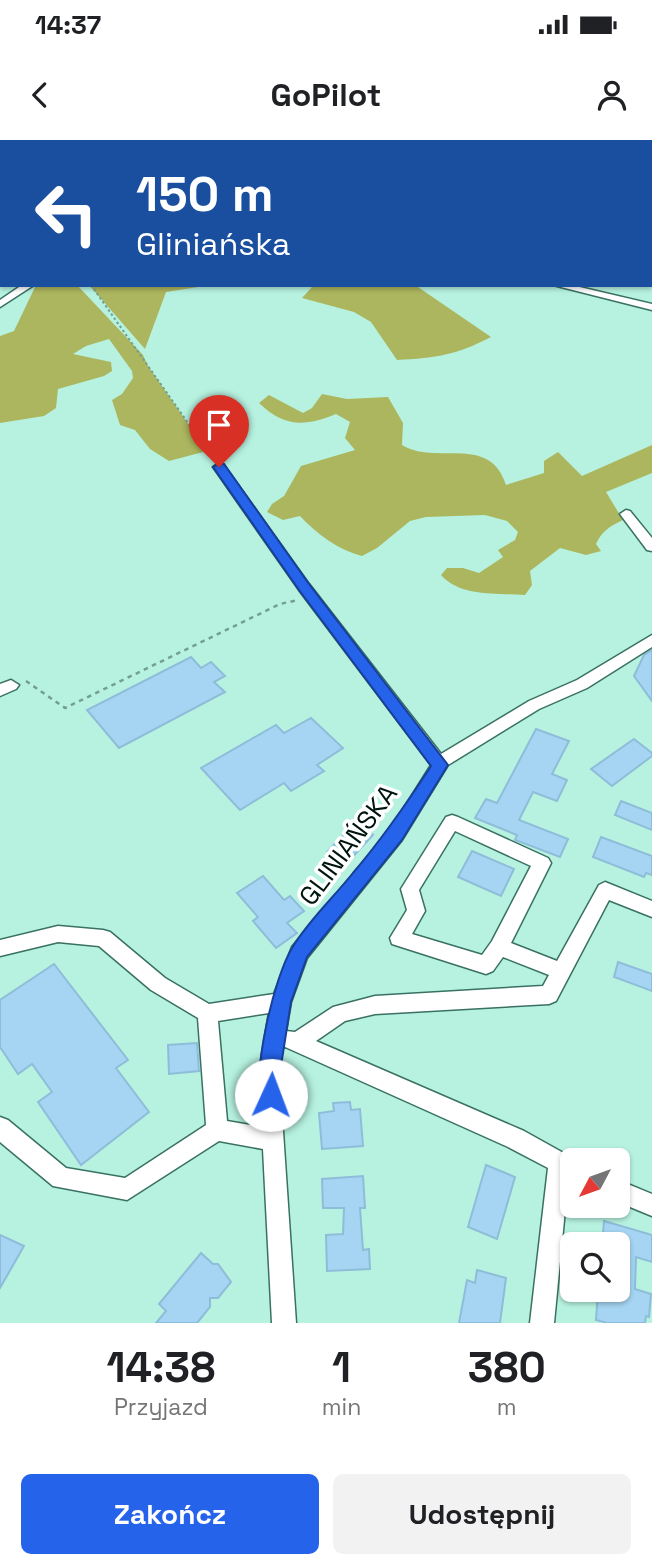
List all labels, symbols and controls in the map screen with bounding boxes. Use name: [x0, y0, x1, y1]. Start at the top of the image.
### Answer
text: 14:37: [35, 8, 101, 42]
text: GoPilot: [271, 75, 381, 115]
icon: back: [21, 76, 59, 114]
icon: person: [593, 76, 631, 114]
text: 150 m: [136, 163, 274, 225]
icon: left: [21, 168, 112, 259]
text: Gliniańska: [136, 224, 290, 264]
pin: [189, 395, 249, 467]
icon: arrive: [200, 406, 238, 444]
street label: GLINIAŃSKA: [291, 778, 405, 912]
position arrow: [234, 1058, 308, 1132]
north arrow: [560, 1148, 630, 1218]
map controls: [560, 1148, 630, 1302]
button: search: [560, 1232, 630, 1302]
text: 14:38: [106, 1341, 215, 1394]
text: 1: [332, 1341, 351, 1394]
text: 380: [468, 1341, 546, 1394]
text: Przyjazd: [114, 1392, 208, 1422]
text: min: [322, 1392, 361, 1422]
text: m: [497, 1392, 517, 1422]
button: Zakończ: [21, 1474, 319, 1554]
button: Udostępnij: [333, 1474, 631, 1554]

